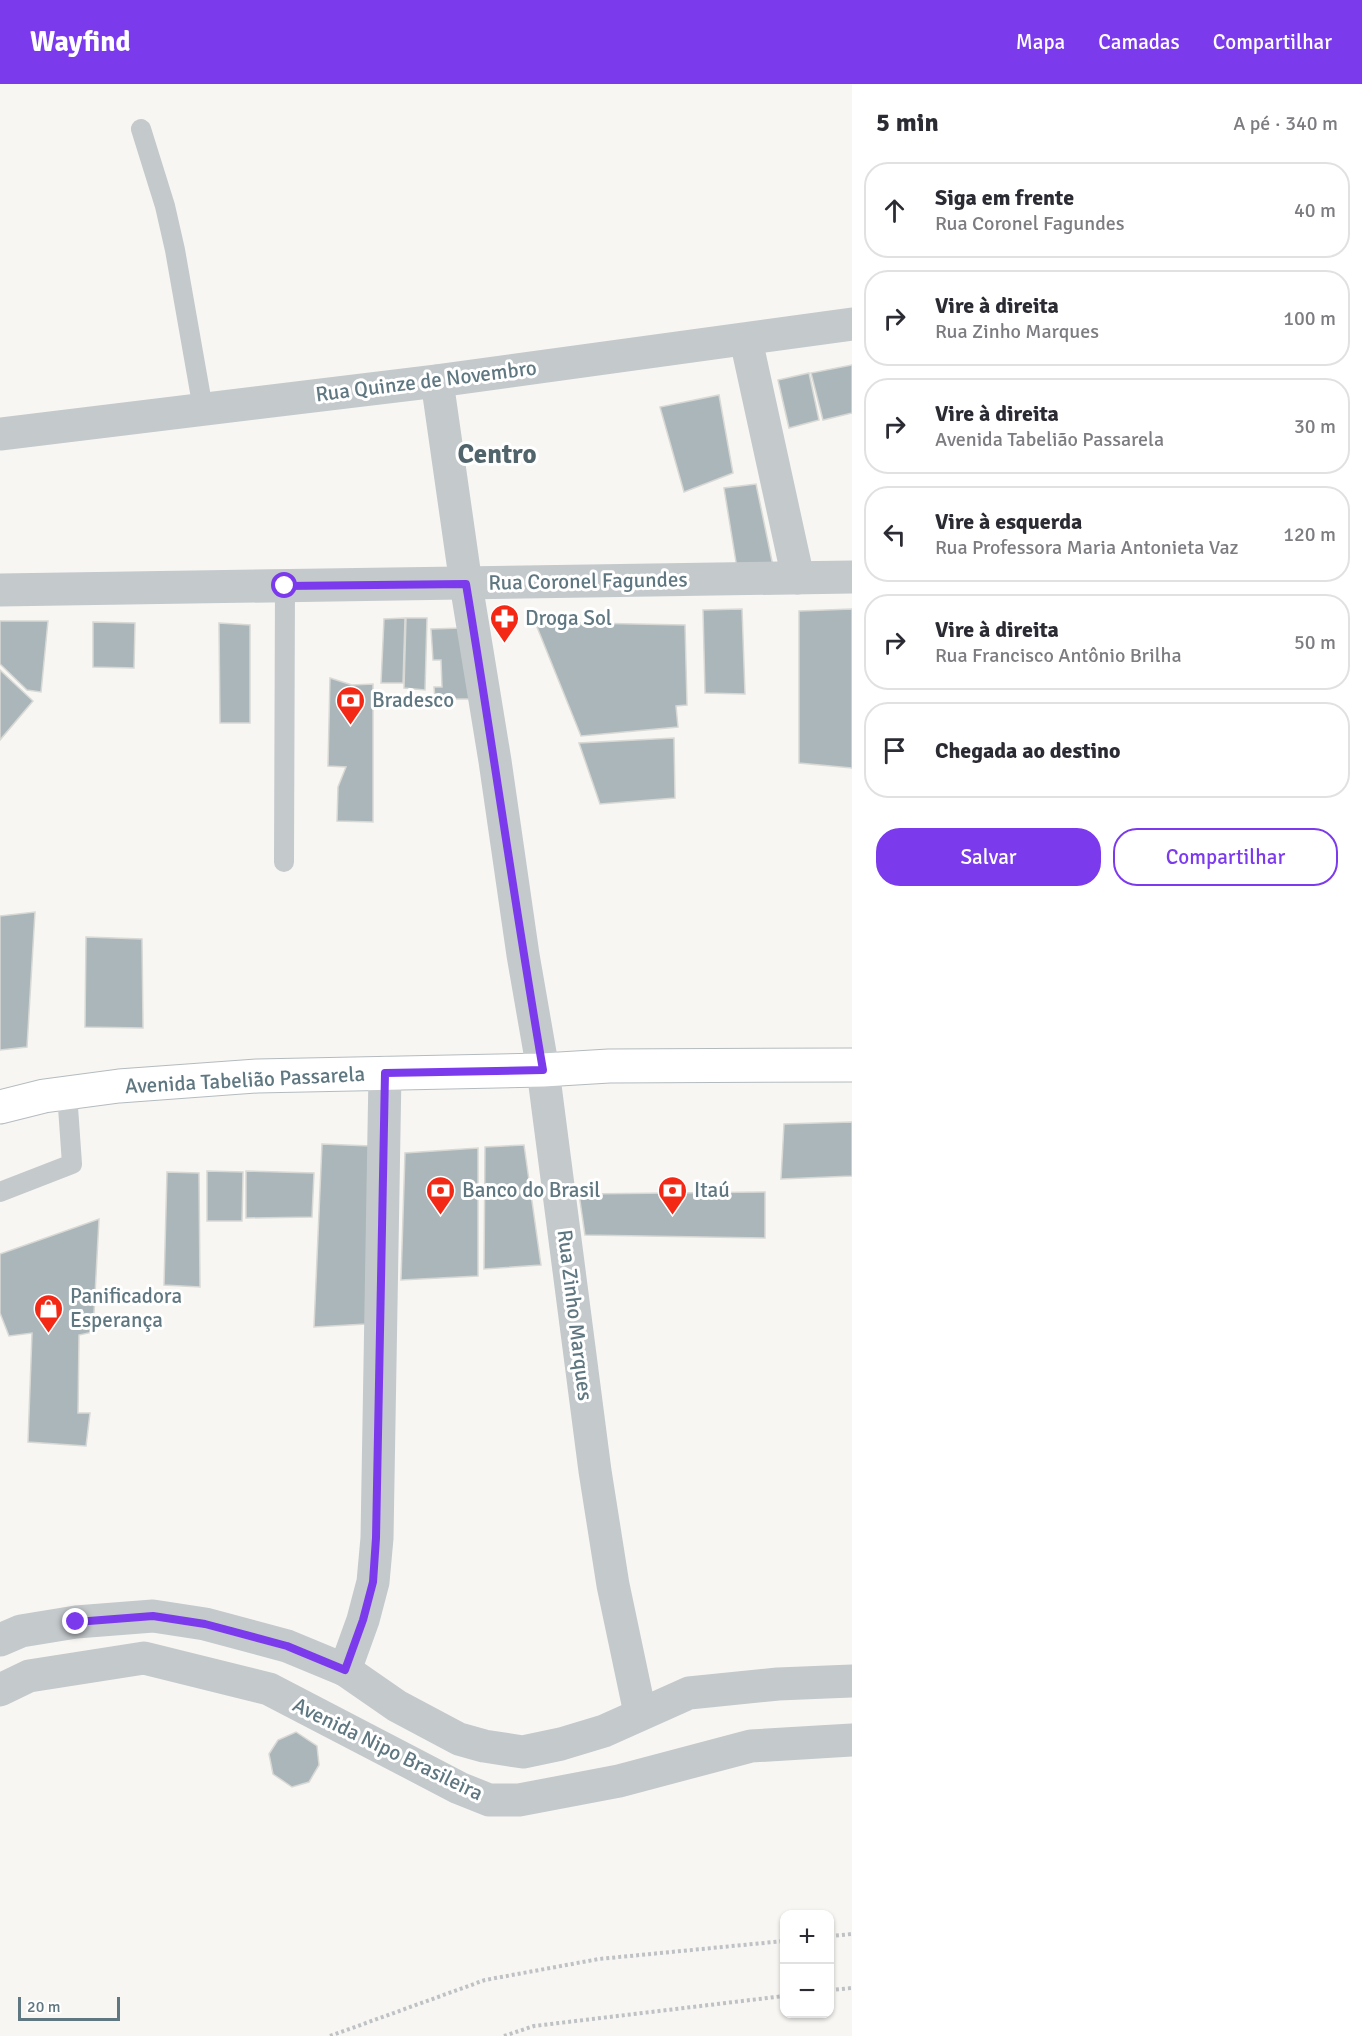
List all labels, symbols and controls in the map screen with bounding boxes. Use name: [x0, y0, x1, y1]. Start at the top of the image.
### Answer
text: Wayfind: [30, 25, 131, 59]
text: Mapa: [1016, 29, 1065, 55]
text: Camadas: [1098, 29, 1180, 55]
text: Compartilhar: [1213, 29, 1332, 55]
text: 5 min: [876, 107, 939, 139]
text: A pé · 340 m: [1233, 111, 1338, 136]
text: Siga em frente: [935, 184, 1074, 211]
icon: ahead: [878, 194, 911, 227]
text: 40 m: [1294, 198, 1336, 223]
text: Rua Coronel Fagundes: [935, 211, 1125, 236]
text: Vire à direita: [935, 292, 1059, 319]
icon: right: [878, 302, 911, 335]
text: 100 m: [1283, 306, 1336, 331]
text: Rua Zinho Marques: [935, 319, 1099, 344]
street label: Rua Quinze de Novembro: [314, 355, 538, 407]
text: Vire à direita: [935, 400, 1059, 427]
icon: right: [878, 410, 911, 443]
text: 30 m: [1294, 414, 1336, 439]
text: Avenida Tabelião Passarela: [935, 427, 1164, 452]
district label: Centro: [457, 438, 537, 471]
text: Vire à esquerda: [935, 508, 1082, 535]
icon: left: [878, 518, 911, 551]
text: 120 m: [1283, 522, 1336, 547]
text: Rua Professora Maria Antonieta Vaz: [935, 535, 1238, 560]
street label: Rua Coronel Fagundes: [488, 566, 688, 596]
route start: [271, 572, 297, 598]
pharmacy icon: Droga Sol: [488, 602, 520, 644]
place label: Droga Sol: [525, 605, 612, 631]
text: Vire à direita: [935, 616, 1059, 643]
icon: right: [878, 626, 911, 659]
text: 50 m: [1294, 630, 1336, 655]
text: Rua Francisco Antônio Brilha: [935, 643, 1182, 668]
bank icon: Bradesco: [335, 684, 367, 726]
place label: Bradesco: [372, 687, 454, 713]
icon: arrive: [878, 734, 911, 767]
text: Chegada ao destino: [935, 737, 1121, 764]
button: Salvar: [876, 828, 1101, 886]
button: Compartilhar: [1113, 828, 1338, 886]
street label: Avenida Tabelião Passarela: [124, 1061, 366, 1099]
bank icon: Banco do Brasil: [425, 1174, 457, 1216]
bank icon: Itaú: [657, 1174, 689, 1216]
place label: Banco do Brasil: [462, 1177, 601, 1203]
place label: Itaú: [694, 1177, 730, 1203]
street label: Rua Zinho Marques: [552, 1228, 598, 1402]
place label: Panificadora Esperança: [70, 1283, 182, 1333]
shop icon: Panificadora Esperança: [33, 1292, 65, 1334]
route end: [62, 1608, 88, 1634]
street label: Avenida Nipo Brasileira: [289, 1692, 487, 1806]
map controls: [780, 1910, 834, 2018]
button: +: [780, 1910, 834, 1964]
button: −: [780, 1964, 834, 2018]
scale bar: [18, 1994, 120, 2022]
text: 20 m: [27, 1997, 61, 2017]

